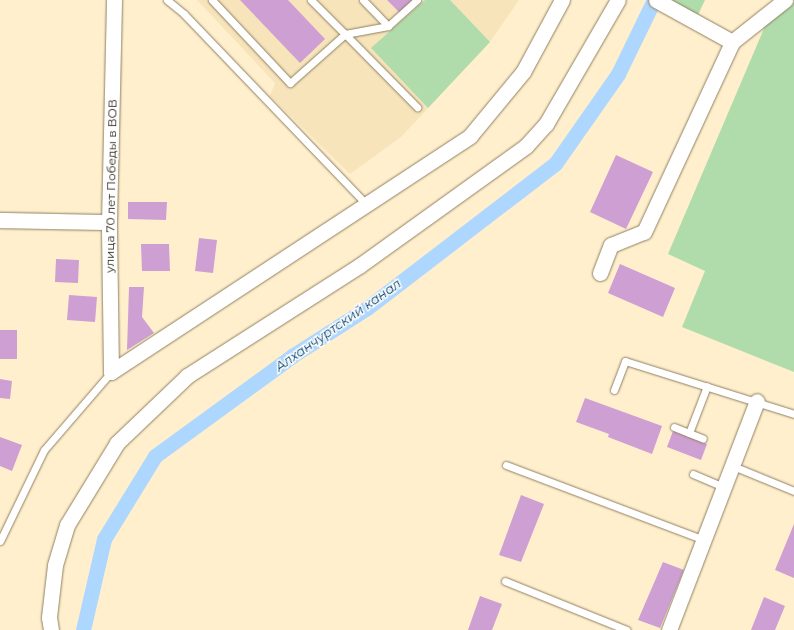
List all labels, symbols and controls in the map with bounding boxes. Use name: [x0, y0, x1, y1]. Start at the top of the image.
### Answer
street label: улица 70 лет Победы в ВОВ: [102, 99, 120, 273]
water label: Алханчуртский канал: [272, 276, 404, 374]

